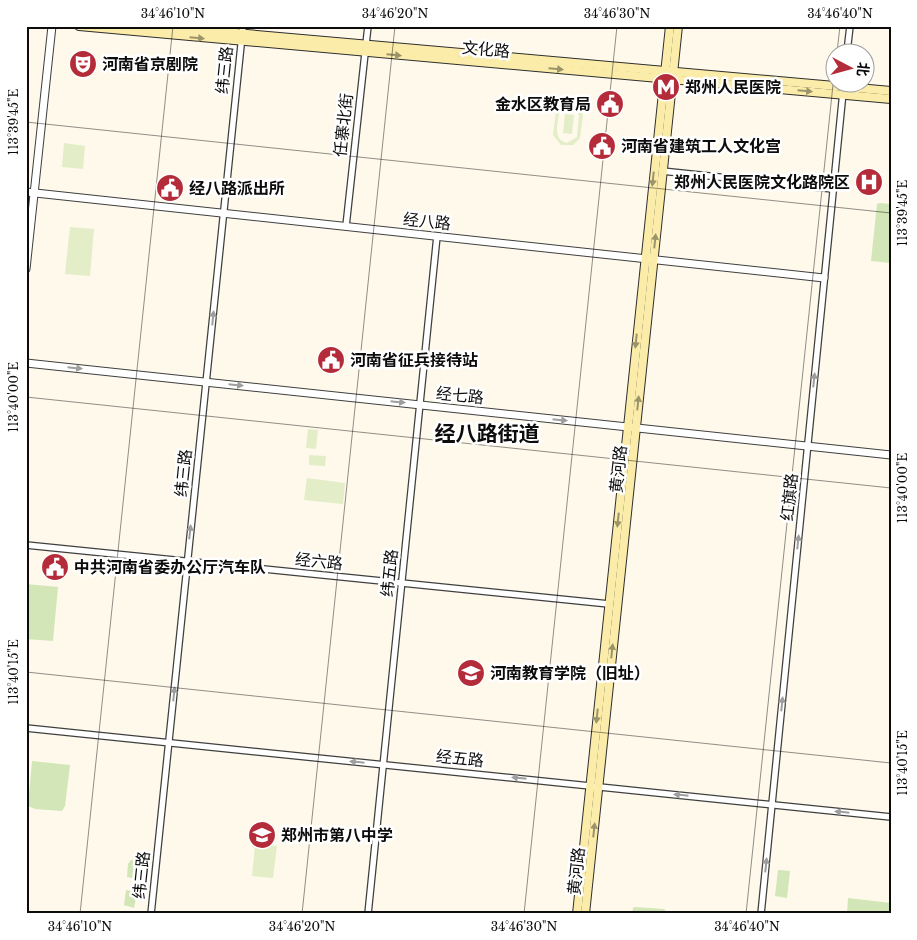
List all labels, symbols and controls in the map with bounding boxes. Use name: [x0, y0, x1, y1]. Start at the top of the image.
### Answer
text: 34°46'10"N: [141, 6, 205, 21]
text: 34°46'20"N: [362, 6, 428, 21]
text: 34°46'30"N: [584, 6, 650, 21]
text: 34°46'40"N: [807, 6, 873, 21]
one-way arrow: [189, 34, 205, 42]
street label: 文化路: [461, 37, 511, 61]
north arrow: [824, 42, 874, 92]
street label: 纬三路: [212, 45, 236, 95]
theatre icon: 河南省京剧院: [68, 49, 98, 79]
one-way arrow: [386, 52, 402, 60]
place label: 河南省京剧院: [102, 54, 198, 74]
text: 北: [853, 61, 873, 77]
one-way arrow: [548, 65, 564, 73]
metro station icon: 郑州人民医院: [651, 72, 681, 102]
place label: 郑州人民医院: [685, 77, 781, 97]
one-way arrow: [797, 87, 813, 95]
text: 113°39'45"E: [6, 88, 21, 155]
public building icon: 金水区教育局: [595, 89, 625, 119]
street label: 任寨北街: [330, 92, 356, 158]
place label: 金水区教育局: [495, 94, 591, 114]
public building icon: 河南省建筑工人文化宫: [587, 131, 617, 161]
place label: 河南省建筑工人文化宫: [621, 136, 781, 156]
hospital icon: 郑州人民医院文化路院区: [854, 167, 884, 197]
one-way arrow: [649, 171, 657, 187]
place label: 郑州人民医院文化路院区: [674, 172, 850, 192]
public building icon: 经八路派出所: [155, 173, 185, 203]
place label: 经八路派出所: [189, 178, 285, 198]
text: 113°39'45"E: [895, 179, 910, 246]
street label: 经八路: [402, 209, 452, 233]
one-way arrow: [651, 233, 659, 249]
one-way arrow: [209, 310, 217, 326]
one-way arrow: [632, 333, 640, 349]
public building icon: 河南省征兵接待站: [316, 345, 346, 375]
place label: 河南省征兵接待站: [350, 350, 478, 370]
text: 113°40'00"E: [6, 362, 21, 432]
one-way arrow: [67, 364, 83, 372]
one-way arrow: [810, 372, 818, 388]
one-way arrow: [229, 381, 245, 389]
street label: 经七路: [435, 383, 485, 407]
one-way arrow: [634, 394, 642, 410]
one-way arrow: [390, 398, 406, 406]
one-way arrow: [552, 416, 568, 424]
district label: 经八路街道: [435, 421, 540, 447]
street label: 黄河路: [606, 444, 630, 494]
street label: 纬三路: [171, 448, 195, 498]
text: 113°40'00"E: [895, 453, 910, 523]
street label: 红旗路: [777, 472, 801, 522]
one-way arrow: [614, 512, 622, 528]
one-way arrow: [187, 524, 195, 540]
one-way arrow: [794, 534, 802, 550]
street label: 纬五路: [377, 548, 401, 598]
street label: 经六路: [294, 549, 344, 573]
public building icon: 中共河南省委办公厅汽车队: [40, 552, 70, 582]
place label: 中共河南省委办公厅汽车队: [74, 557, 266, 577]
text: 113°40'15"E: [6, 639, 21, 705]
one-way arrow: [608, 643, 616, 659]
school or university icon: 河南教育学院（旧址）: [456, 658, 486, 688]
place label: 河南教育学院（旧址）: [490, 663, 650, 683]
one-way arrow: [170, 686, 178, 702]
one-way arrow: [778, 695, 786, 711]
one-way arrow: [593, 708, 601, 724]
text: 113°40'15"E: [895, 730, 910, 796]
street label: 经五路: [435, 746, 485, 770]
one-way arrow: [349, 757, 365, 765]
one-way arrow: [511, 774, 527, 782]
one-way arrow: [672, 791, 688, 799]
one-way arrow: [834, 808, 850, 816]
school or university icon: 郑州市第八中学: [247, 820, 277, 850]
one-way arrow: [590, 822, 598, 838]
place label: 郑州市第八中学: [281, 825, 393, 845]
street label: 黄河路: [564, 846, 588, 896]
street label: 纬三路: [129, 850, 153, 900]
one-way arrow: [762, 857, 770, 873]
text: 34°46'10"N: [48, 919, 112, 934]
text: 34°46'20"N: [269, 919, 335, 934]
text: 34°46'30"N: [491, 919, 557, 934]
text: 34°46'40"N: [714, 919, 780, 934]

